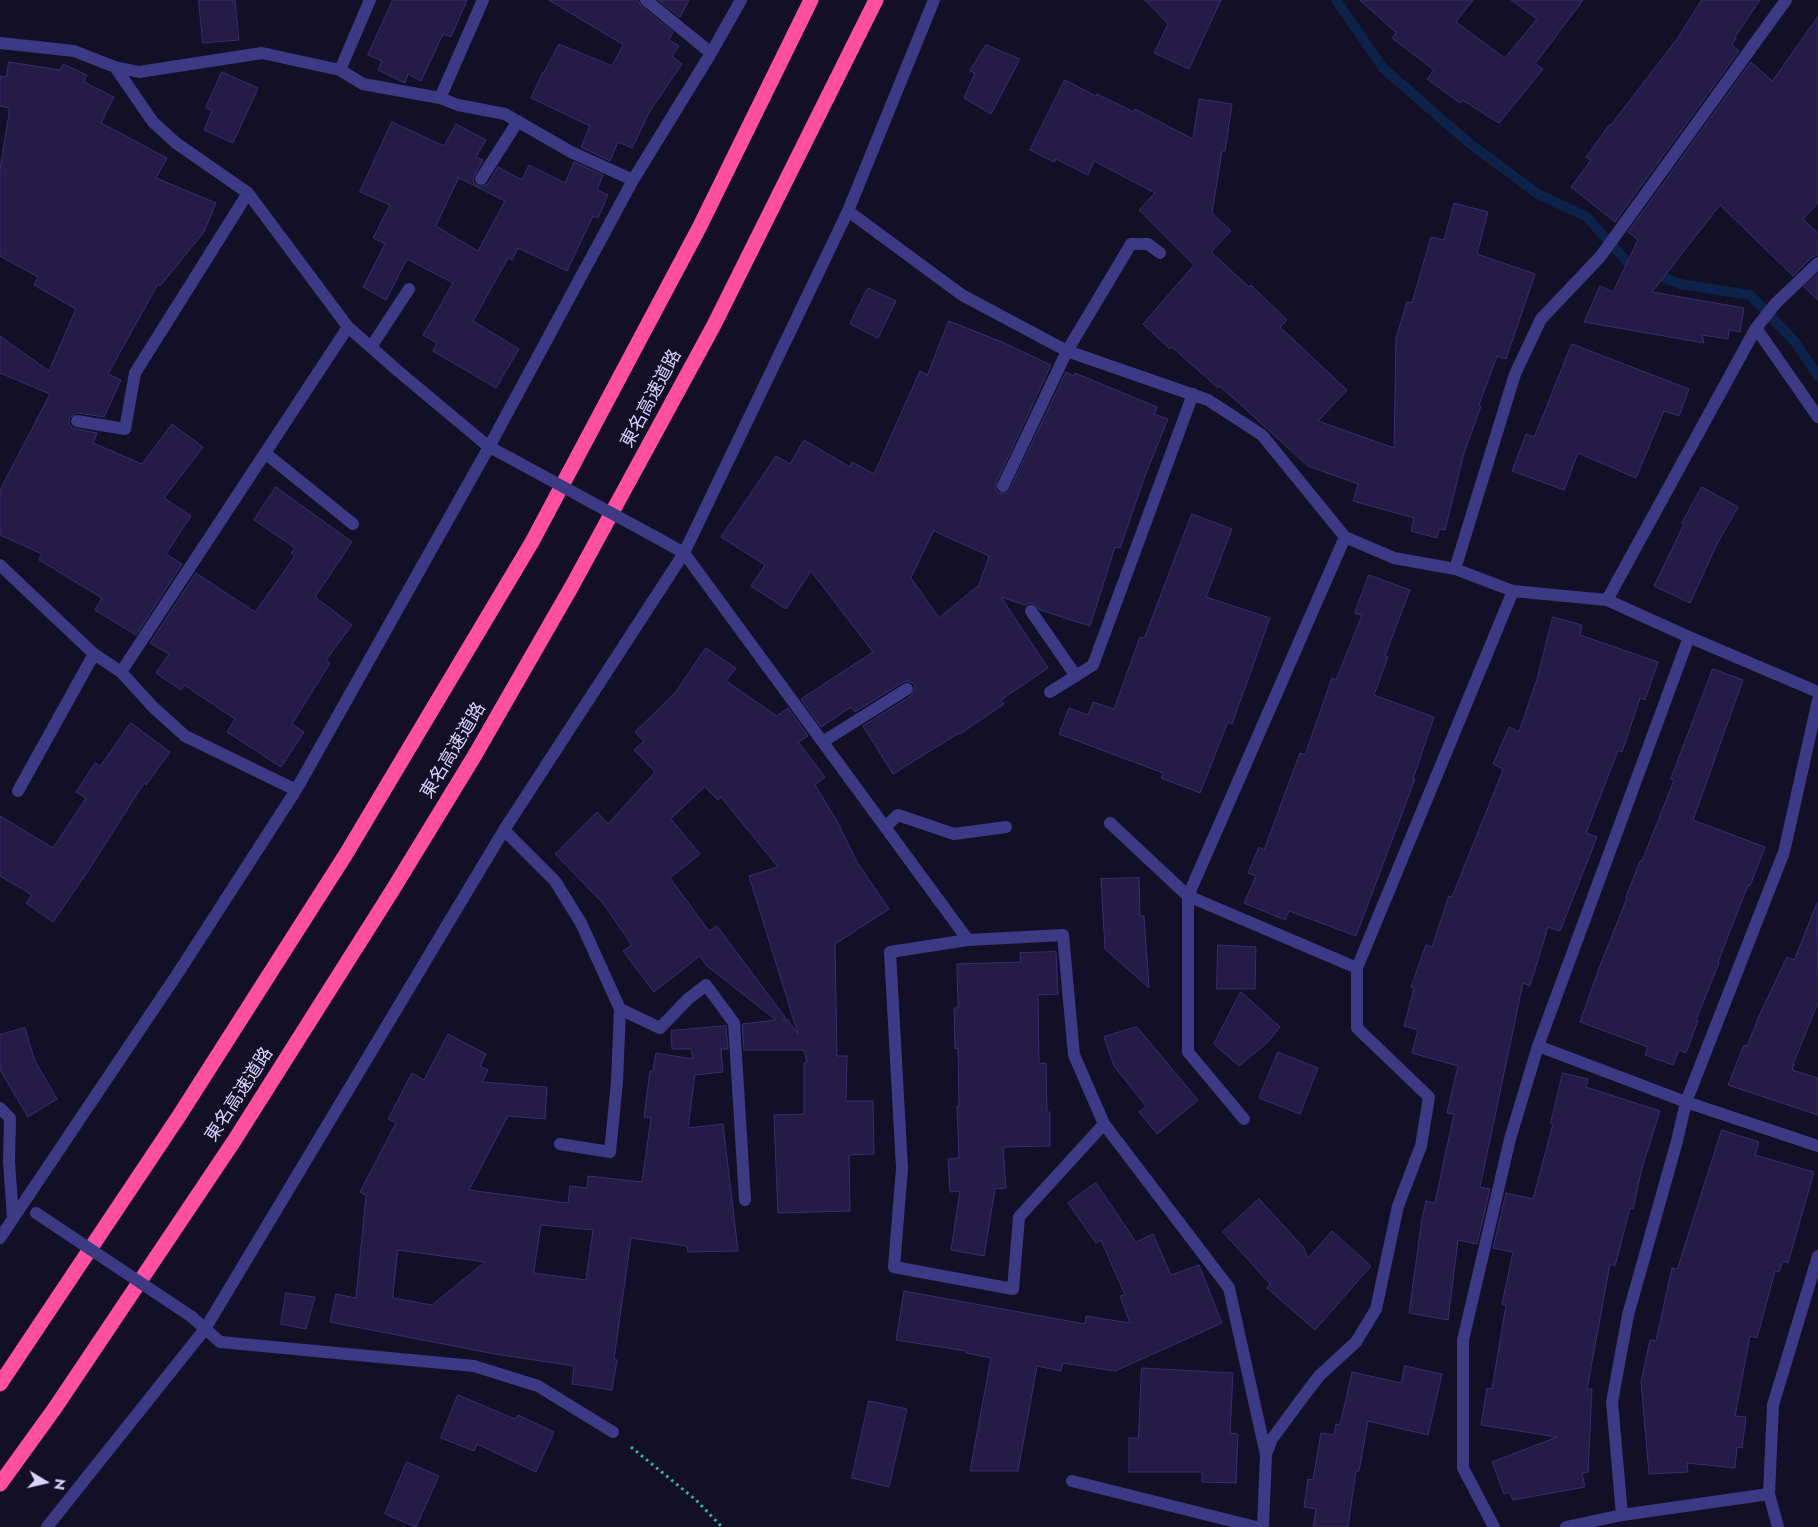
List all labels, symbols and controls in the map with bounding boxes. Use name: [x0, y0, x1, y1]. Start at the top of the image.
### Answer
street label: 東名高速道路: [617, 346, 687, 452]
street label: 東名高速道路: [417, 699, 491, 803]
street label: 東名高速道路: [202, 1044, 278, 1146]
north arrow: [20, 1457, 70, 1507]
text: N: [49, 1477, 71, 1491]

